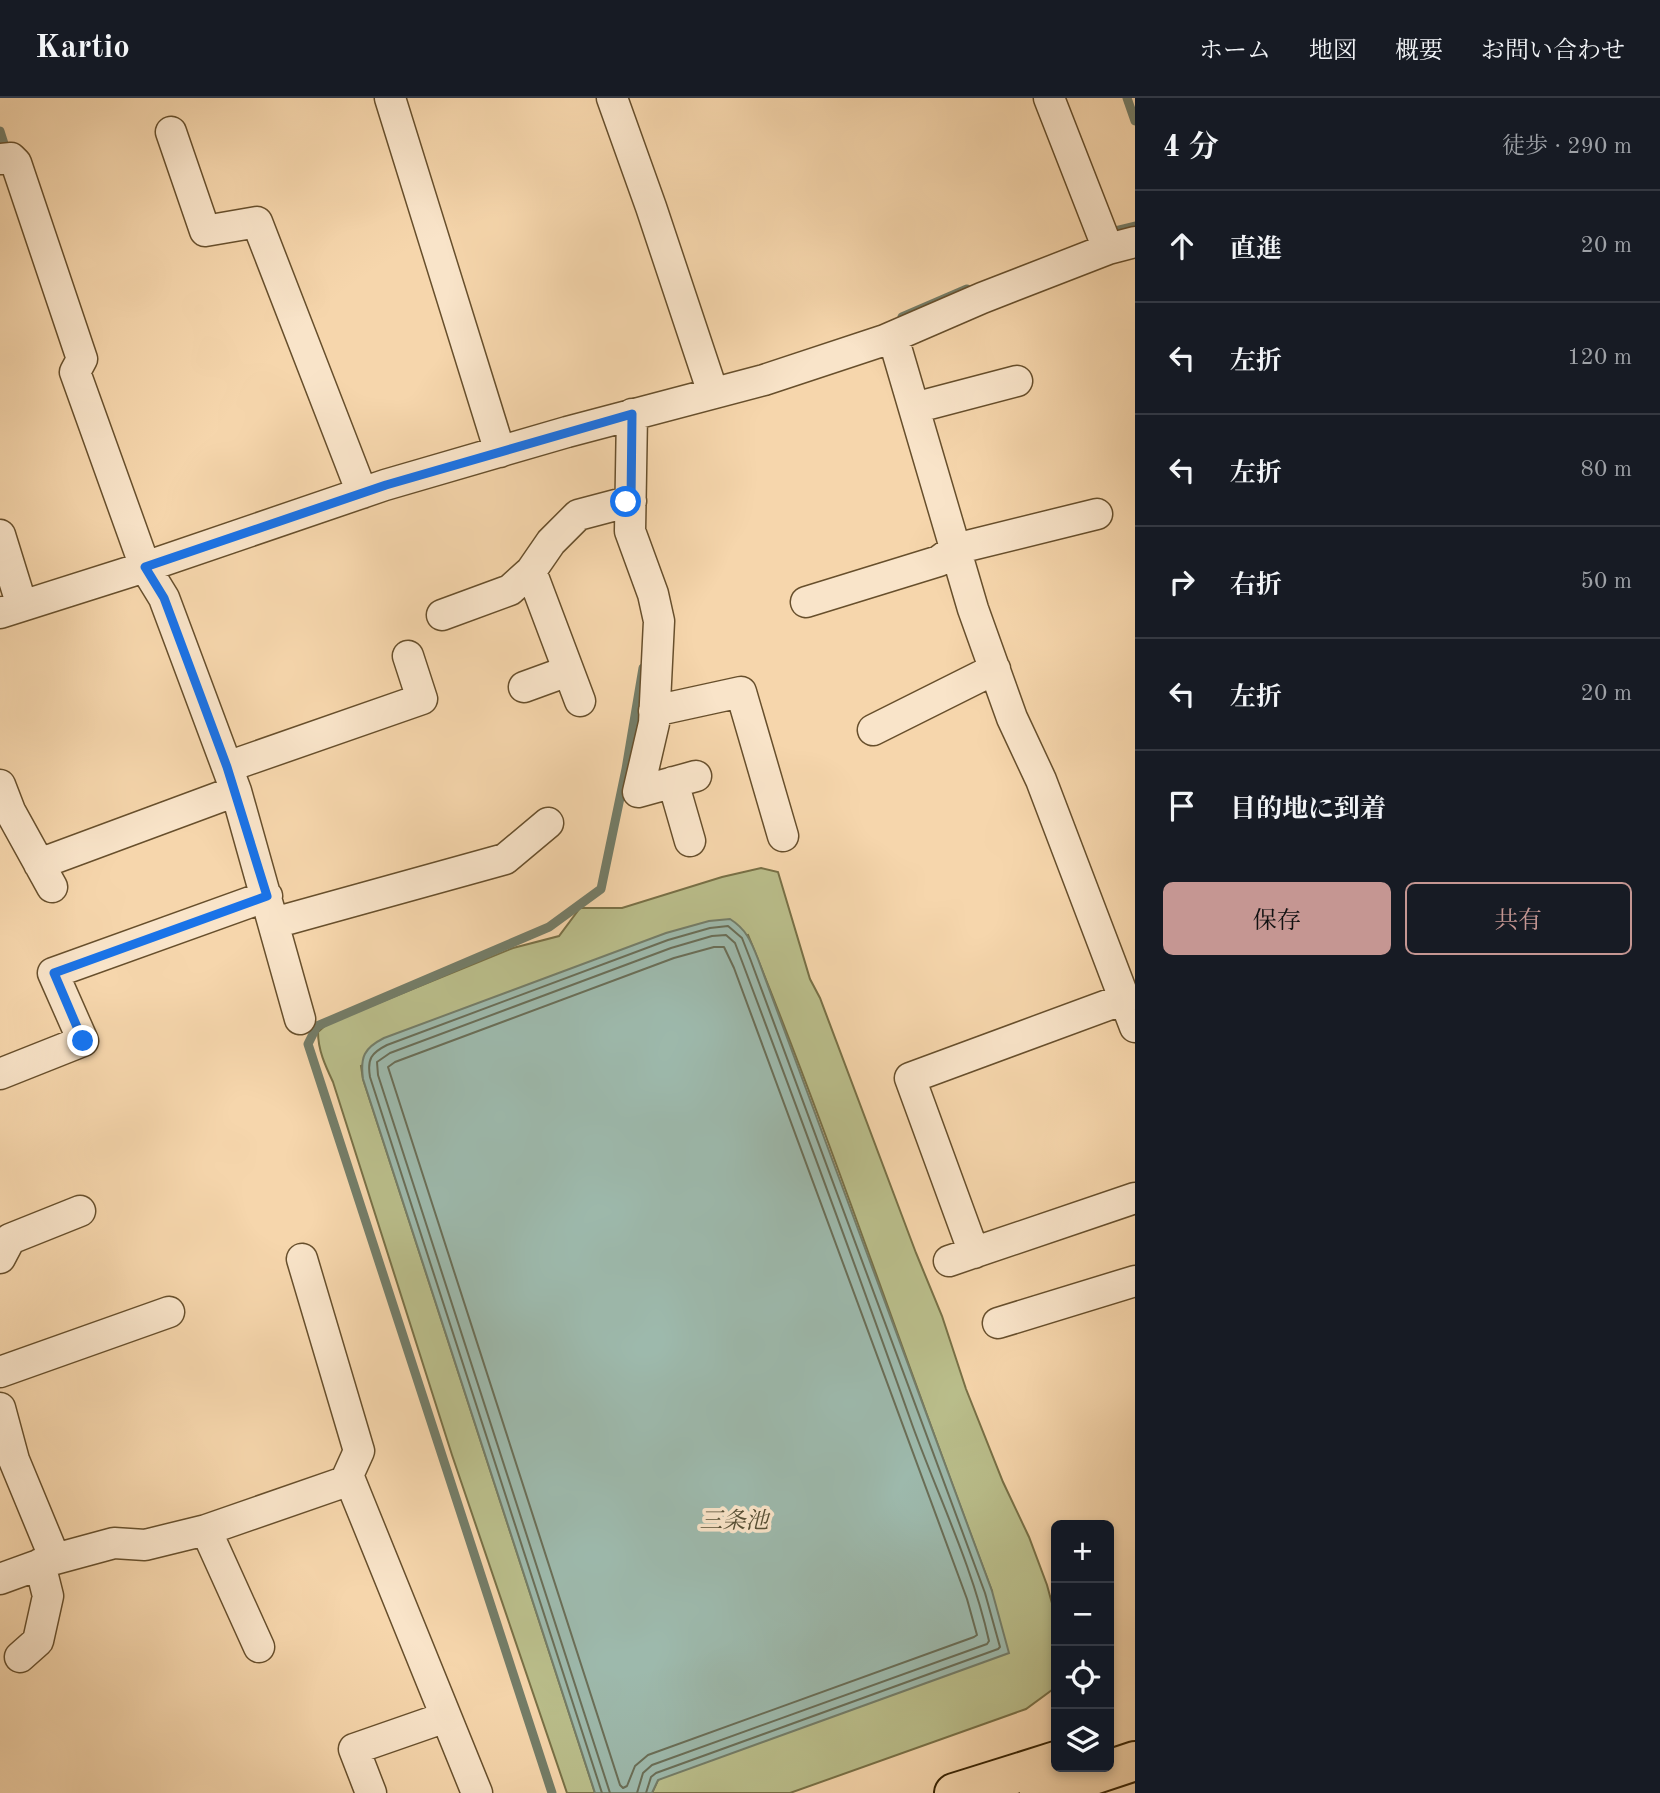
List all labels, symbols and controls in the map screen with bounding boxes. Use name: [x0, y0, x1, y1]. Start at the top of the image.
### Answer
text: Kartio: [35, 32, 130, 65]
text: ホーム: [1199, 40, 1271, 64]
text: 地図: [1309, 40, 1357, 64]
text: 概要: [1395, 40, 1443, 64]
text: お問い合わせ: [1481, 40, 1625, 64]
text: 4 分: [1163, 133, 1219, 163]
text: 徒歩 · 290 m: [1502, 135, 1632, 158]
icon: ahead: [1163, 227, 1201, 265]
text: 20 m: [1581, 234, 1632, 257]
text: 直進: [1230, 237, 1282, 263]
icon: left: [1163, 339, 1201, 377]
text: 120 m: [1567, 346, 1632, 369]
text: 左折: [1230, 349, 1282, 375]
icon: left: [1163, 451, 1201, 489]
text: 80 m: [1581, 458, 1632, 481]
text: 左折: [1230, 461, 1282, 487]
route start: [610, 486, 641, 517]
icon: right: [1163, 563, 1201, 601]
text: 50 m: [1581, 570, 1632, 593]
text: 右折: [1230, 573, 1282, 599]
icon: left: [1163, 675, 1201, 713]
text: 20 m: [1581, 682, 1632, 705]
text: 左折: [1230, 685, 1282, 711]
icon: arrive: [1163, 787, 1201, 825]
text: 目的地に到着: [1230, 797, 1386, 823]
button: 保存: [1163, 882, 1391, 955]
button: 共有: [1405, 882, 1632, 955]
route end: [67, 1025, 98, 1056]
water label: 三条池: [700, 1508, 772, 1533]
map controls: [1051, 1520, 1114, 1772]
button: +: [1051, 1520, 1114, 1583]
button: −: [1051, 1583, 1114, 1646]
button: locate: [1051, 1646, 1114, 1709]
button: layers: [1051, 1709, 1114, 1772]

